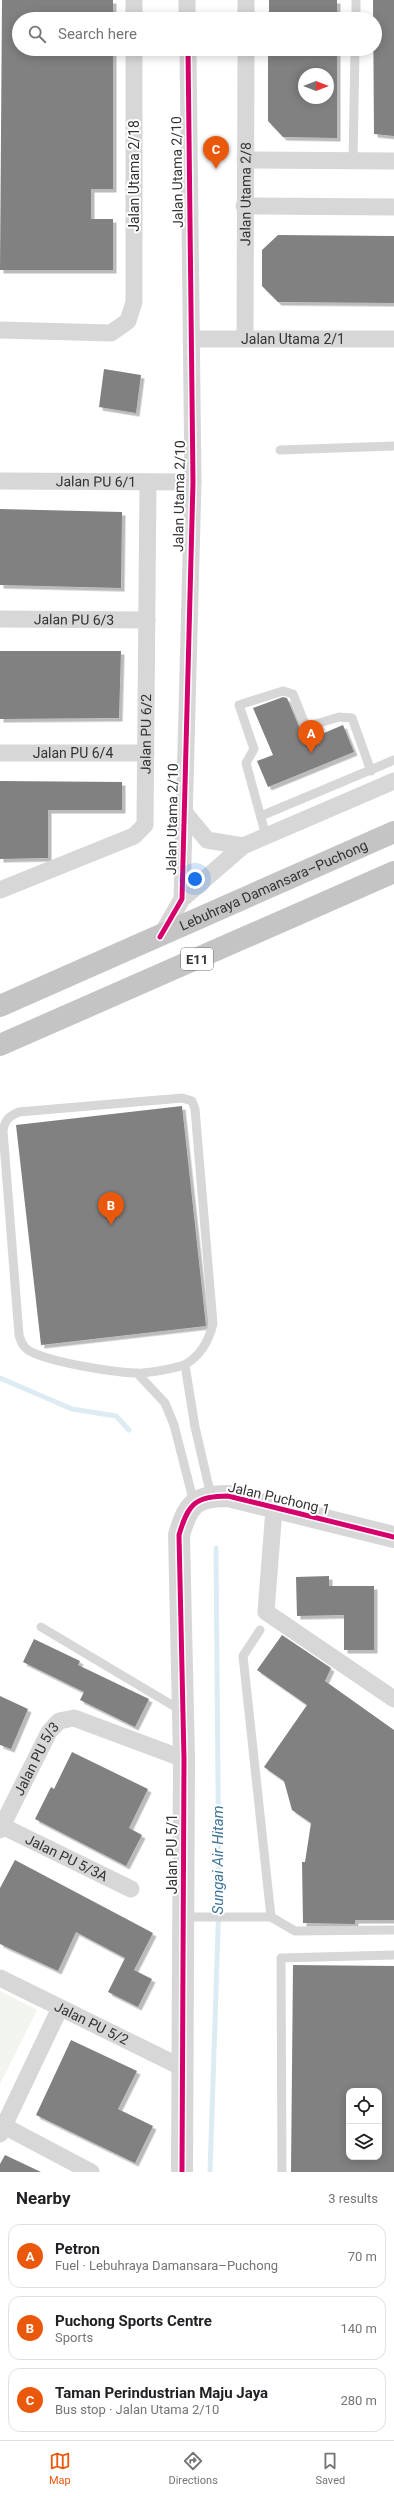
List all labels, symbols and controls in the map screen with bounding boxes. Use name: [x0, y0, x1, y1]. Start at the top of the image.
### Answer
search box: [12, 12, 382, 56]
icon: search: [26, 23, 48, 45]
text: Search here: [58, 25, 137, 43]
north arrow: [298, 68, 334, 104]
street label: Jalan Utama 2/10: [168, 116, 186, 228]
street label: Jalan Utama 2/18: [126, 120, 142, 232]
pin: C: [203, 136, 229, 169]
street label: Jalan Utama 2/8: [237, 142, 254, 246]
street label: Jalan Utama 2/1: [241, 331, 345, 347]
street label: Jalan Utama 2/10: [170, 440, 188, 552]
street label: Jalan PU 6/1: [56, 473, 136, 490]
street label: Jalan PU 6/3: [34, 611, 114, 628]
street label: Jalan PU 6/2: [137, 694, 154, 774]
pin: A: [298, 720, 324, 753]
street label: Jalan PU 6/4: [33, 745, 113, 761]
street label: Jalan Utama 2/10: [163, 763, 181, 875]
street label: Lebuhraya Damansara–Puchong: [177, 837, 370, 934]
your location: [185, 869, 205, 889]
road number: E11: [181, 948, 213, 970]
pin: B: [98, 1192, 124, 1225]
street label: Jalan Puchong 1: [226, 1478, 332, 1518]
street label: Jalan PU 5/3: [11, 1719, 62, 1798]
water label: Sungai Air Hitam: [209, 1805, 227, 1915]
street label: Jalan PU 5/1: [164, 1814, 180, 1894]
street label: Jalan PU 5/3A: [23, 1831, 111, 1884]
street label: Jalan PU 5/2: [52, 1998, 131, 2048]
map controls: [346, 2088, 382, 2160]
button: locate: [346, 2088, 382, 2124]
button: layers: [346, 2124, 382, 2160]
text: Nearby: [16, 2188, 71, 2208]
text: 3 results: [328, 2191, 378, 2206]
text: Petron: [55, 2240, 100, 2258]
text: A: [26, 2249, 34, 2264]
text: 70 m: [348, 2249, 377, 2264]
text: Fuel · Lebuhraya Damansara–Puchong: [55, 2258, 278, 2273]
text: Puchong Sports Centre: [55, 2312, 212, 2330]
text: B: [26, 2321, 34, 2336]
text: 140 m: [340, 2321, 377, 2336]
text: Sports: [55, 2330, 93, 2345]
text: Taman Perindustrian Maju Jaya: [55, 2384, 268, 2402]
text: C: [26, 2393, 34, 2408]
text: 280 m: [340, 2393, 377, 2408]
text: Bus stop · Jalan Utama 2/10: [55, 2402, 219, 2417]
tab: Map: [49, 2450, 71, 2487]
tab: Directions: [168, 2450, 218, 2487]
tab: Saved: [315, 2450, 345, 2487]

